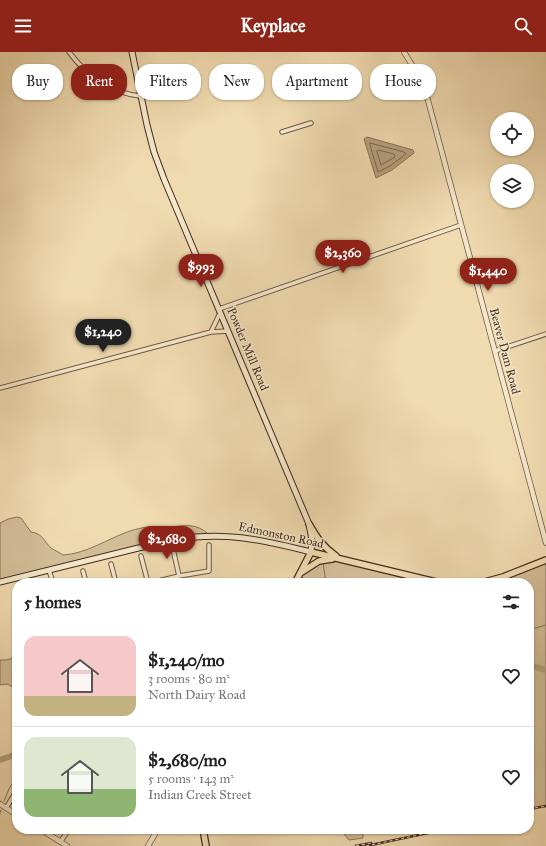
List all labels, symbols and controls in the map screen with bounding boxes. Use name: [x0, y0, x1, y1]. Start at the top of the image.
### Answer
icon: menu: [12, 15, 34, 37]
text: Keyplace: [241, 15, 305, 37]
icon: search: [512, 15, 534, 37]
chip: Buy: [12, 64, 63, 100]
chip: Rent: [71, 64, 127, 100]
chip: Filters: [135, 64, 201, 100]
chip: New: [209, 64, 264, 100]
chip: Apartment: [272, 64, 362, 100]
chip: House: [370, 64, 436, 100]
map controls: [490, 112, 534, 208]
button: locate: [490, 112, 534, 156]
button: layers: [490, 164, 534, 208]
pin: $2,360: [310, 240, 376, 274]
text: $2,360: [324, 245, 362, 261]
pin: $993: [177, 254, 225, 288]
pin: $1,440: [455, 258, 521, 292]
text: $993: [188, 259, 214, 275]
text: $1,440: [469, 263, 507, 279]
street label: Powder Mill Road: [224, 305, 272, 393]
street label: Beaver Dam Road: [487, 307, 523, 395]
pin: $1,240: [70, 319, 136, 353]
text: $1,240: [84, 324, 122, 340]
street label: Edmonston Road: [237, 519, 325, 551]
pin: $2,680: [134, 526, 200, 560]
text: $2,680: [148, 531, 187, 547]
icon: filters: [500, 591, 522, 613]
text: 5 homes: [24, 592, 81, 613]
text: $1,240/mo: [148, 650, 225, 671]
icon: home: [56, 652, 104, 700]
icon: heart: [500, 665, 522, 687]
text: 3 rooms · 80 m²: [148, 671, 230, 687]
text: North Dairy Road: [148, 687, 246, 703]
text: $2,680/mo: [148, 750, 226, 771]
icon: home: [56, 753, 104, 801]
icon: heart: [500, 766, 522, 788]
text: 5 rooms · 143 m²: [148, 771, 234, 787]
text: Indian Creek Street: [148, 787, 252, 803]

